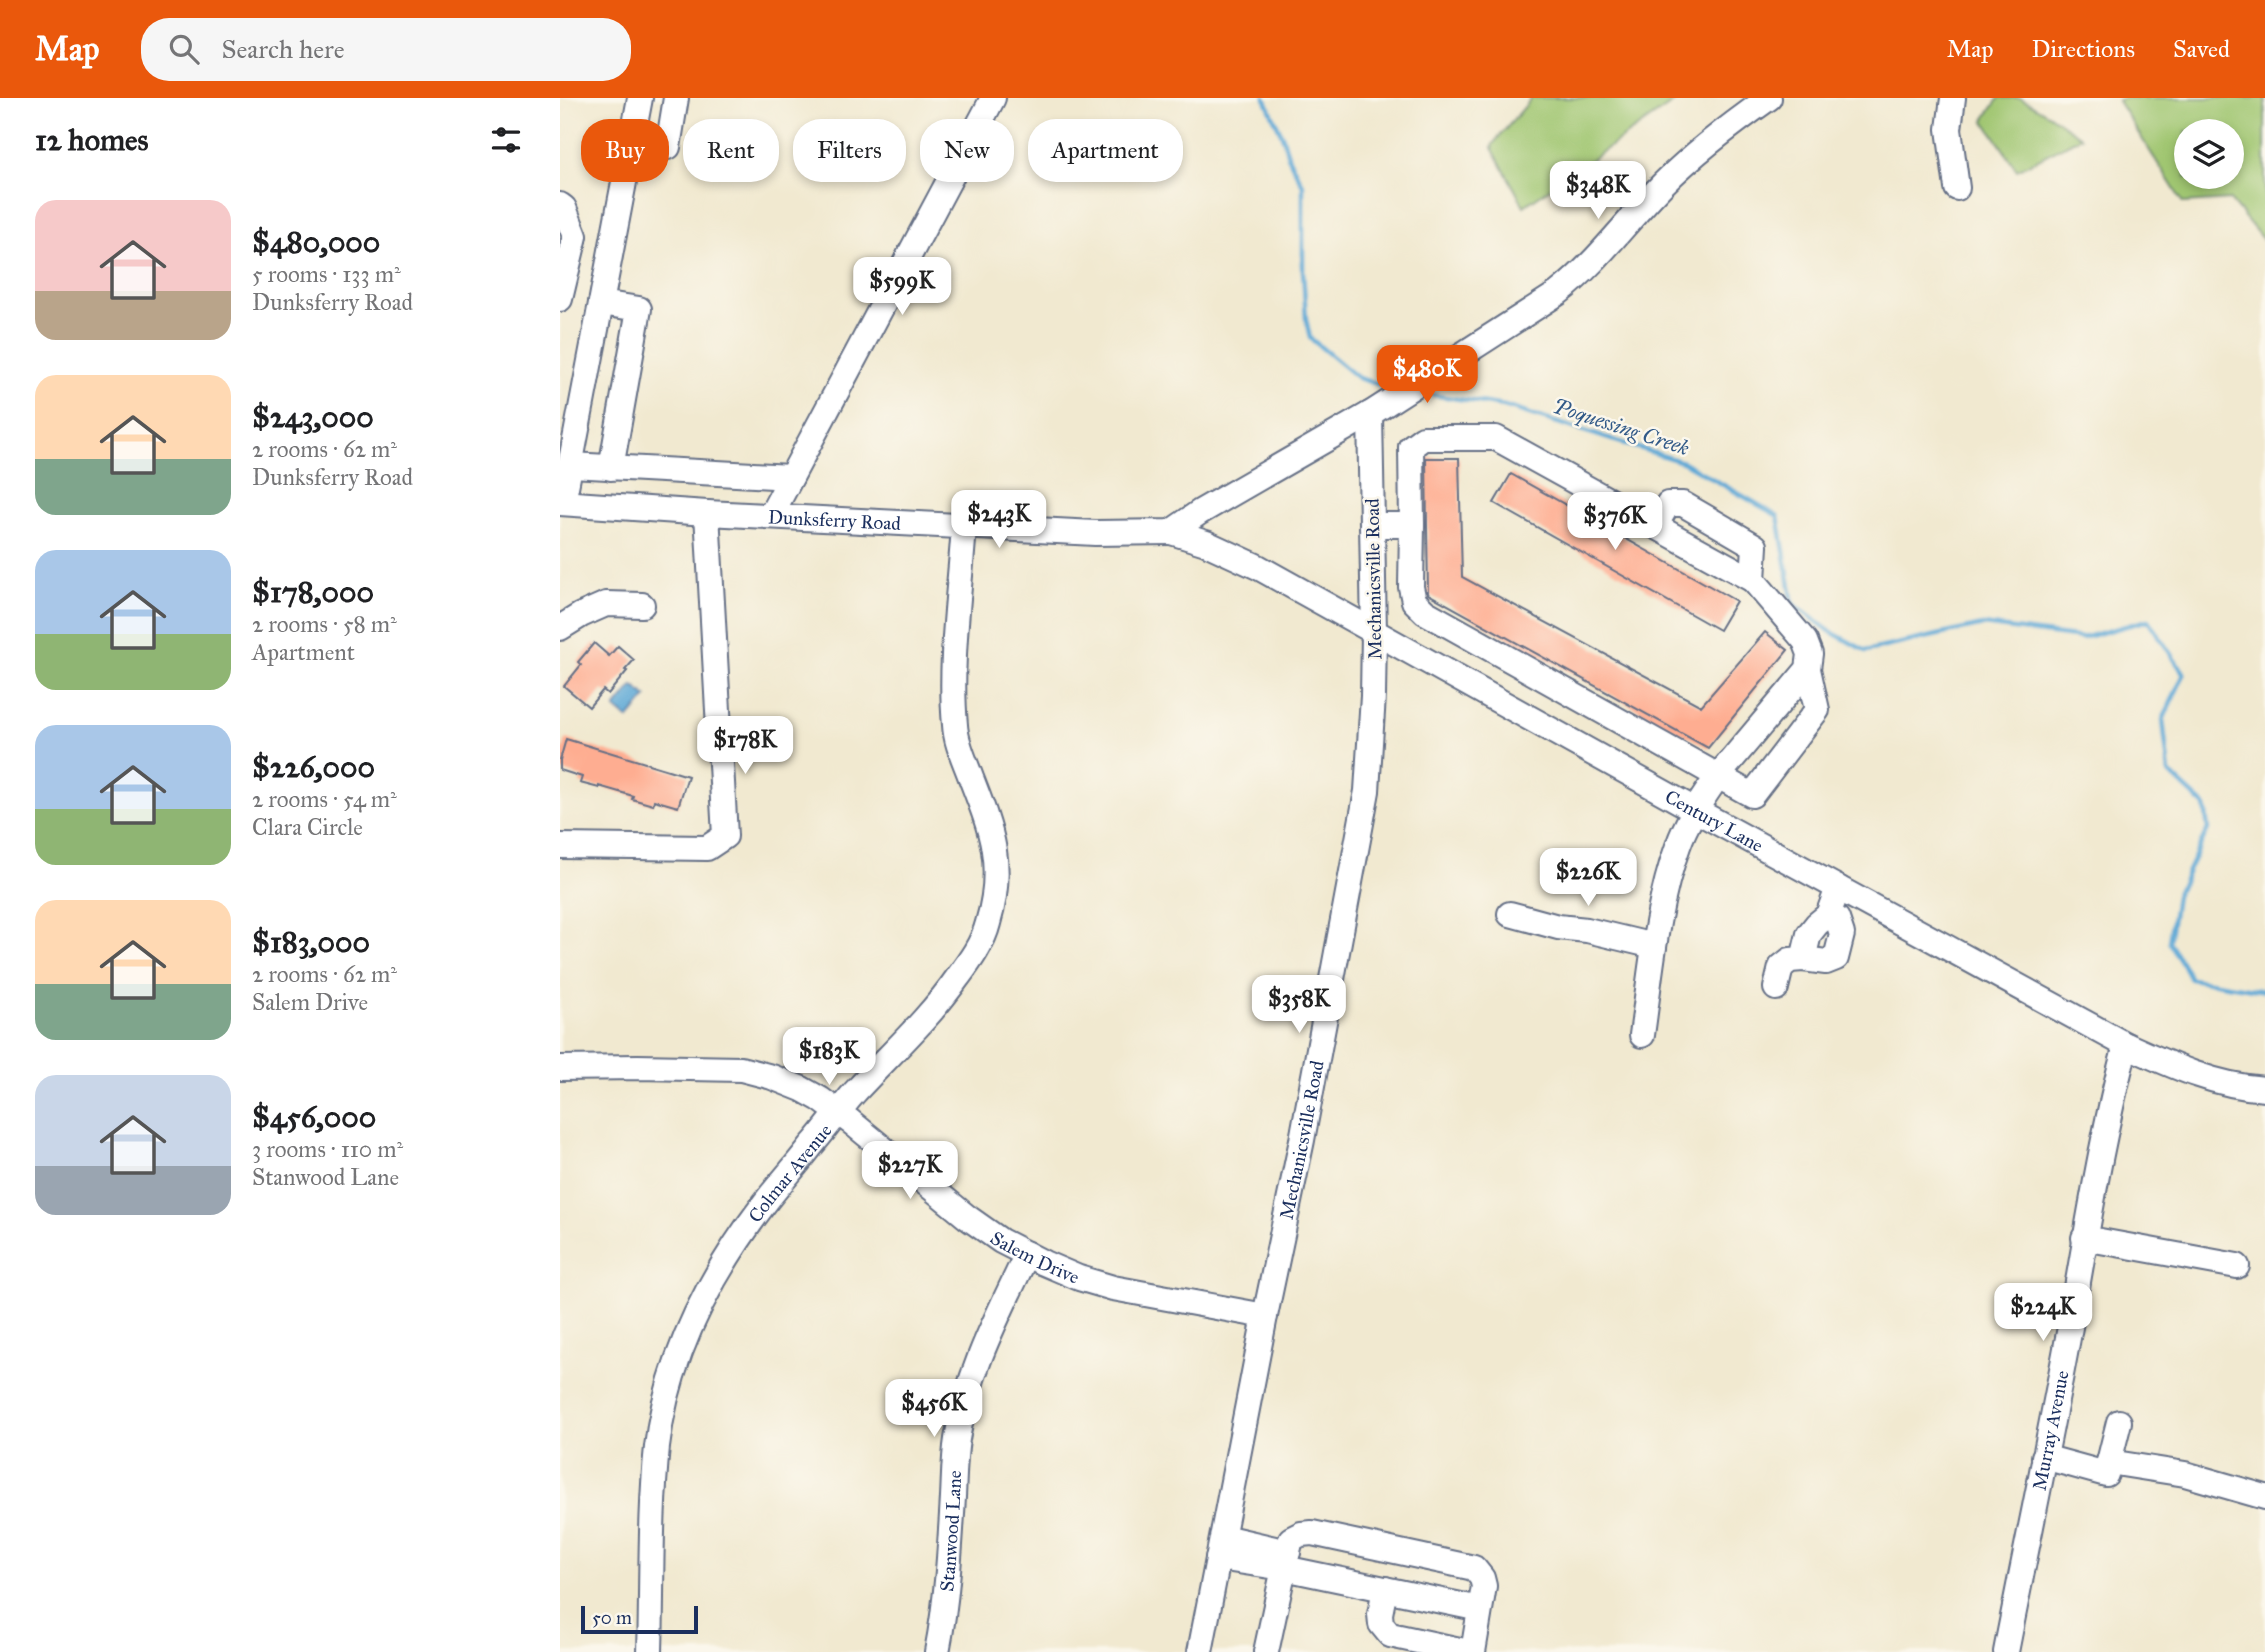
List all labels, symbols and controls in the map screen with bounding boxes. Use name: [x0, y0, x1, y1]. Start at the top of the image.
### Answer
search box: [141, 18, 631, 81]
text: Map: [35, 29, 99, 69]
icon: search: [165, 30, 203, 68]
text: Search here: [221, 33, 345, 65]
text: Map: [1947, 34, 1994, 64]
text: Directions: [2032, 34, 2135, 64]
text: Saved: [2173, 34, 2230, 64]
chip: Buy: [581, 119, 669, 182]
chip: Rent: [683, 119, 779, 182]
chip: Filters: [793, 119, 906, 182]
chip: New: [920, 119, 1014, 182]
chip: Apartment: [1028, 119, 1183, 182]
map controls: [2174, 119, 2244, 189]
button: layers: [2174, 119, 2244, 189]
icon: filters: [487, 121, 525, 159]
text: 12 homes: [35, 122, 148, 158]
pin: $348K: [1549, 162, 1647, 221]
text: $348K: [1566, 170, 1630, 198]
text: $480,000: [252, 224, 380, 260]
icon: home: [91, 228, 175, 312]
pin: $599K: [853, 258, 951, 317]
text: 5 rooms · 133 m²: [252, 260, 401, 288]
text: $599K: [869, 266, 935, 294]
text: Dunksferry Road: [252, 288, 413, 316]
pin: $480K: [1378, 345, 1476, 405]
text: $480K: [1393, 354, 1461, 382]
water label: Poquessing Creek: [1550, 393, 1693, 461]
text: $243,000: [252, 399, 374, 435]
icon: home: [91, 403, 175, 487]
text: 2 rooms · 62 m²: [252, 435, 397, 463]
text: Dunksferry Road: [252, 463, 413, 491]
pin: $243K: [950, 490, 1048, 550]
pin: $376K: [1566, 492, 1664, 552]
street label: Mechanicsville Road: [1361, 498, 1386, 660]
text: $243K: [967, 499, 1031, 527]
text: $376K: [1583, 501, 1647, 529]
street label: Dunksferry Road: [767, 505, 902, 535]
text: $178,000: [252, 574, 374, 610]
icon: home: [91, 578, 175, 662]
text: 2 rooms · 58 m²: [252, 610, 397, 638]
text: Apartment: [252, 638, 355, 666]
pin: $178K: [696, 716, 794, 776]
text: $178K: [713, 725, 777, 753]
text: $226,000: [252, 749, 375, 785]
icon: home: [91, 753, 175, 837]
text: 2 rooms · 54 m²: [252, 785, 397, 813]
street label: Century Lane: [1661, 785, 1767, 857]
text: Clara Circle: [252, 813, 363, 841]
pin: $226K: [1539, 848, 1637, 908]
text: $226K: [1556, 857, 1620, 885]
text: $183,000: [252, 924, 370, 960]
icon: home: [91, 928, 175, 1012]
text: 2 rooms · 62 m²: [252, 960, 397, 988]
pin: $358K: [1250, 976, 1348, 1035]
text: $358K: [1268, 984, 1330, 1012]
text: Salem Drive: [252, 988, 368, 1016]
pin: $183K: [780, 1028, 878, 1087]
text: $183K: [799, 1036, 859, 1064]
street label: Mechanicsville Road: [1275, 1058, 1329, 1222]
text: $456,000: [252, 1099, 376, 1135]
icon: home: [91, 1103, 175, 1187]
street label: Colmar Avenue: [743, 1119, 837, 1227]
text: 3 rooms · 110 m²: [252, 1135, 403, 1163]
pin: $227K: [861, 1142, 959, 1201]
text: $227K: [878, 1150, 942, 1178]
text: Stanwood Lane: [252, 1163, 399, 1191]
street label: Salem Drive: [986, 1226, 1083, 1289]
pin: $224K: [1994, 1284, 2092, 1343]
text: $224K: [2010, 1292, 2076, 1320]
street label: Murray Avenue: [2028, 1369, 2074, 1492]
pin: $456K: [885, 1380, 983, 1439]
text: $456K: [901, 1388, 967, 1416]
street label: Stanwood Lane: [935, 1470, 966, 1593]
scale bar: [581, 1603, 698, 1635]
text: 50 m: [592, 1606, 632, 1629]

